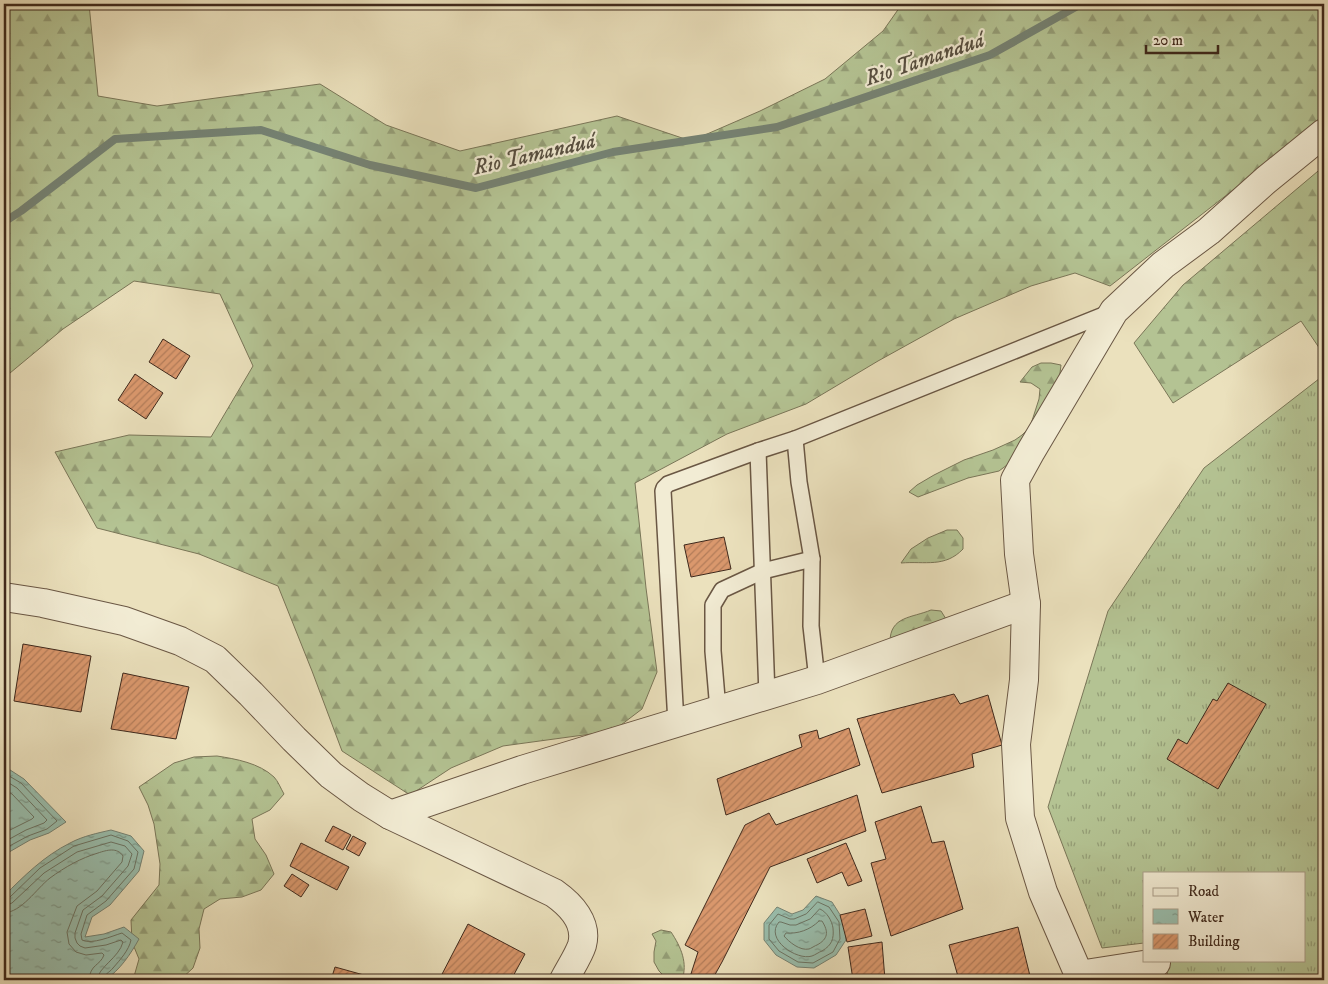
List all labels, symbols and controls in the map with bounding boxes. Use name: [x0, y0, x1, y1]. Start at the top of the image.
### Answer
scale bar: [1146, 22, 1218, 54]
water label: Rio Tamanduá: [860, 26, 990, 93]
text: 20 m: [1153, 31, 1183, 50]
water label: Rio Tamanduá: [470, 127, 600, 182]
legend: [1143, 872, 1306, 962]
text: Road: [1188, 882, 1220, 901]
text: Water: [1187, 908, 1224, 927]
text: Building: [1188, 932, 1240, 951]

